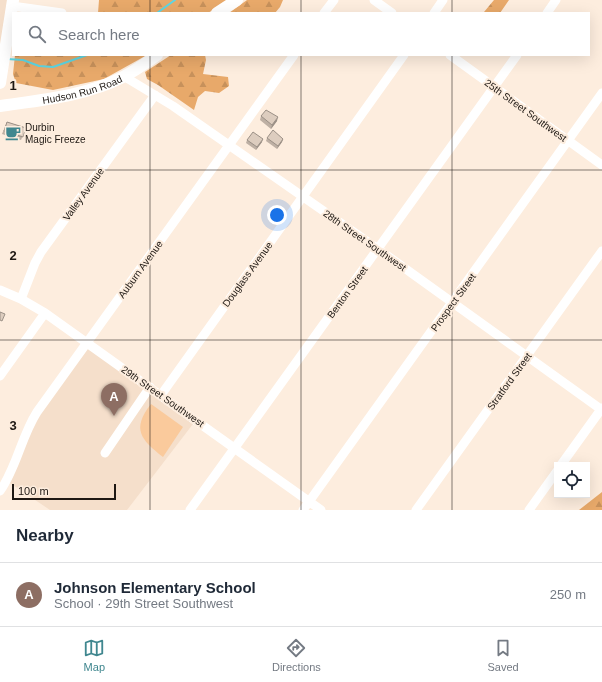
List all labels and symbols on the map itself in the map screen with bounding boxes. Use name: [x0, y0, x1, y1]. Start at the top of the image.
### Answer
street label: Hudson Run Road: [42, 73, 124, 106]
street label: 25th Street Southwest: [483, 77, 569, 144]
text: 1: [9, 78, 17, 93]
place label: Durbin Magic Freeze: [25, 122, 86, 145]
cafe icon: Durbin Magic Freeze: [4, 124, 22, 142]
street label: Valley Avenue: [61, 165, 106, 223]
your location: [267, 205, 287, 225]
street label: 28th Street Southwest: [321, 208, 408, 273]
street label: Auburn Avenue: [116, 238, 165, 300]
street label: Douglass Avenue: [220, 239, 275, 309]
text: 2: [9, 248, 17, 263]
street label: Benton Street: [325, 264, 370, 320]
street label: Prospect Street: [429, 271, 478, 333]
street label: Stratford Street: [485, 350, 534, 412]
street label: 29th Street Southwest: [119, 364, 206, 429]
pin: A: [101, 383, 127, 416]
text: 3: [9, 418, 17, 433]
scale bar: [12, 482, 116, 501]

